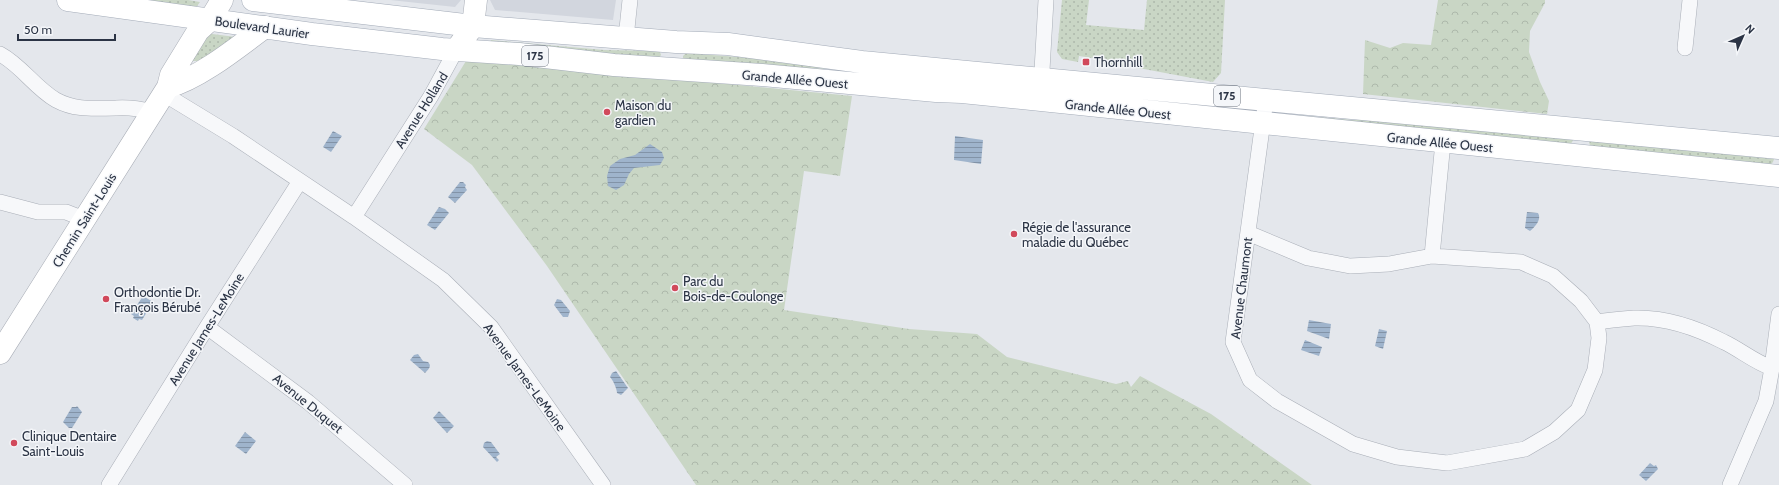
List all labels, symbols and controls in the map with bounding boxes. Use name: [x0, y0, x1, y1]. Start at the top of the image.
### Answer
street label: Boulevard Laurier: [214, 12, 311, 42]
scale bar: [18, 16, 115, 42]
north arrow: [1723, 16, 1763, 56]
text: N: [1742, 21, 1758, 37]
text: 50 m: [24, 22, 52, 37]
road number: 175: [522, 46, 548, 66]
place label: Thornhill: [1094, 54, 1142, 70]
marker: Thornhill: [1081, 57, 1091, 67]
street label: Grande Allée Ouest: [741, 66, 849, 92]
street label: Avenue Holland: [391, 69, 451, 151]
road number: 175: [1214, 86, 1240, 106]
street label: Grande Allée Ouest: [1064, 95, 1172, 123]
place label: Maison du gardien: [615, 97, 671, 128]
marker: Maison du gardien: [602, 107, 612, 117]
street label: Grande Allée Ouest: [1386, 128, 1494, 156]
street label: Chemin Saint-Louis: [49, 169, 120, 270]
place label: Régie de l'assurance maladie du Québec: [1022, 219, 1131, 250]
marker: Régie de l'assurance maladie du Québec: [1009, 229, 1019, 239]
street label: Avenue Chaumont: [1227, 236, 1255, 340]
street label: Avenue James-LeMoine: [165, 270, 247, 388]
place label: Parc du Bois-de-Coulonge: [683, 273, 784, 304]
marker: Parc du Bois-de-Coulonge: [670, 283, 680, 293]
place label: Orthodontie Dr. François Bérubé: [114, 284, 201, 315]
marker: Orthodontie Dr. François Bérubé: [101, 294, 111, 304]
street label: Avenue James-LeMoine: [480, 320, 570, 434]
street label: Avenue Duquet: [270, 370, 347, 436]
place label: Clinique Dentaire Saint-Louis: [22, 428, 117, 459]
marker: Clinique Dentaire Saint-Louis: [9, 438, 19, 448]

